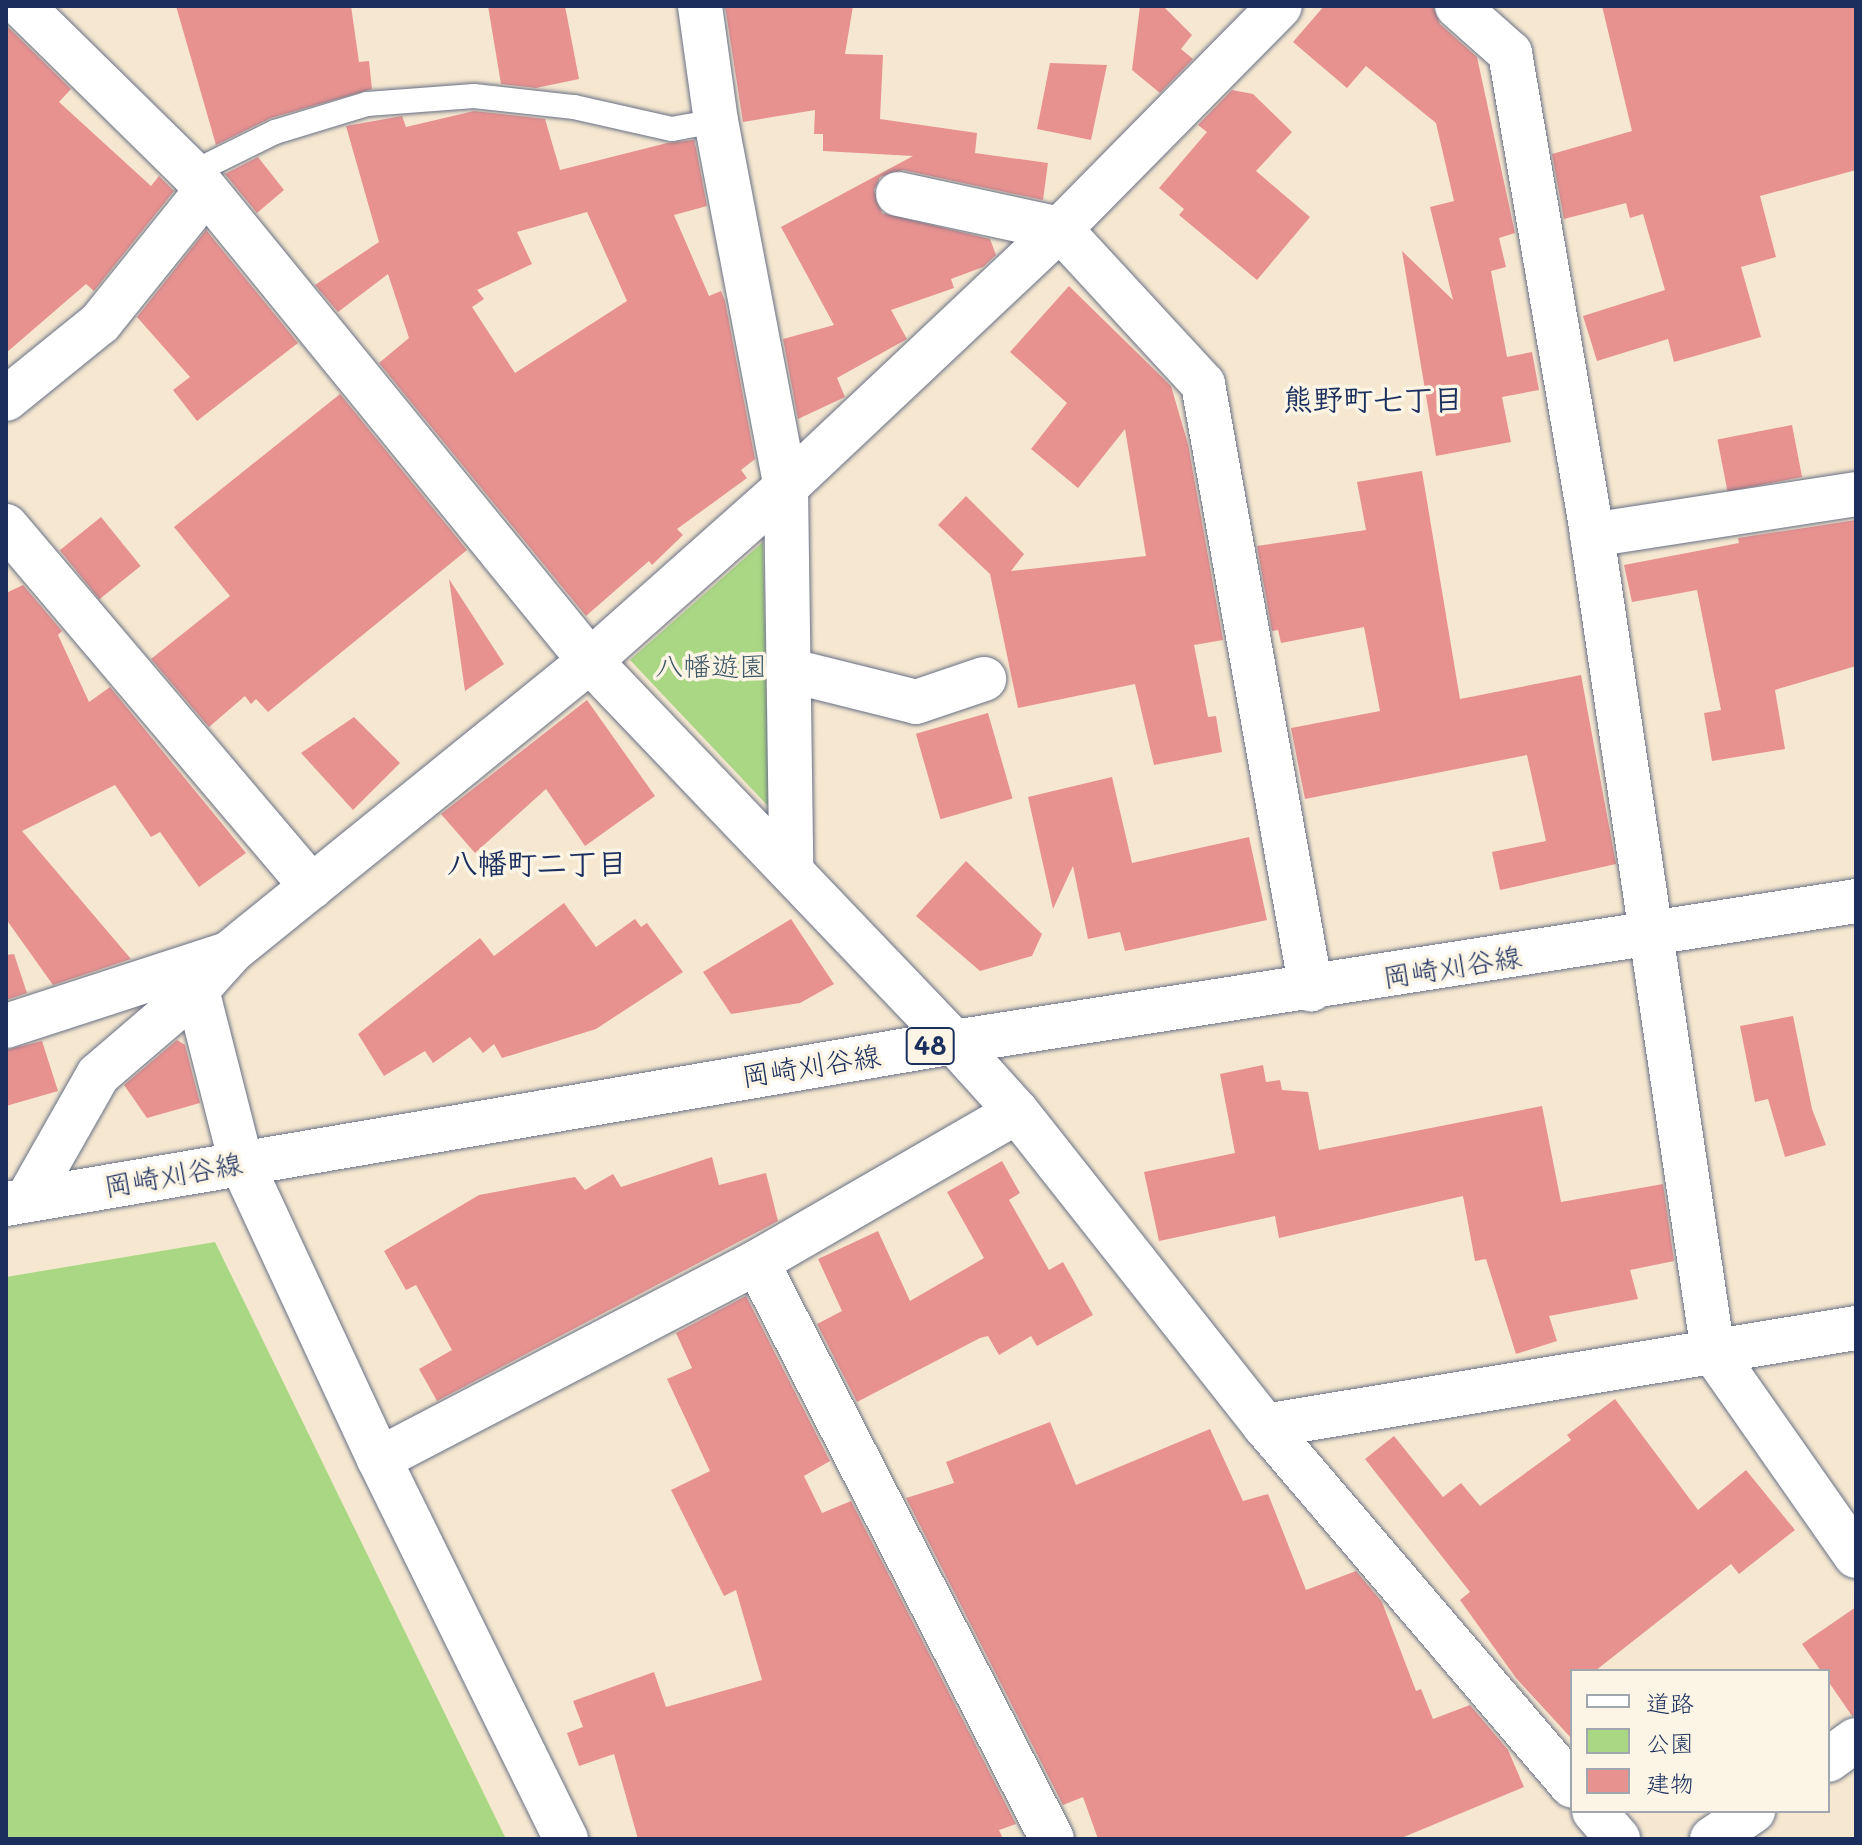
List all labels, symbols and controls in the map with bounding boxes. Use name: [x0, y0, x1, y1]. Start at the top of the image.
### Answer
district label: 熊野町七丁目: [1283, 380, 1463, 416]
park label: 八幡遊園: [655, 648, 767, 682]
district label: 八幡町二丁目: [447, 844, 627, 880]
street label: 岡崎刈谷線: [1380, 938, 1524, 994]
road number: 48: [904, 1024, 956, 1068]
street label: 岡崎刈谷線: [739, 1037, 883, 1093]
street label: 岡崎刈谷線: [101, 1145, 245, 1203]
legend: [1570, 1669, 1830, 1813]
text: 道路: [1646, 1687, 1694, 1718]
text: 公園: [1646, 1727, 1694, 1758]
text: 建物: [1646, 1767, 1694, 1798]

